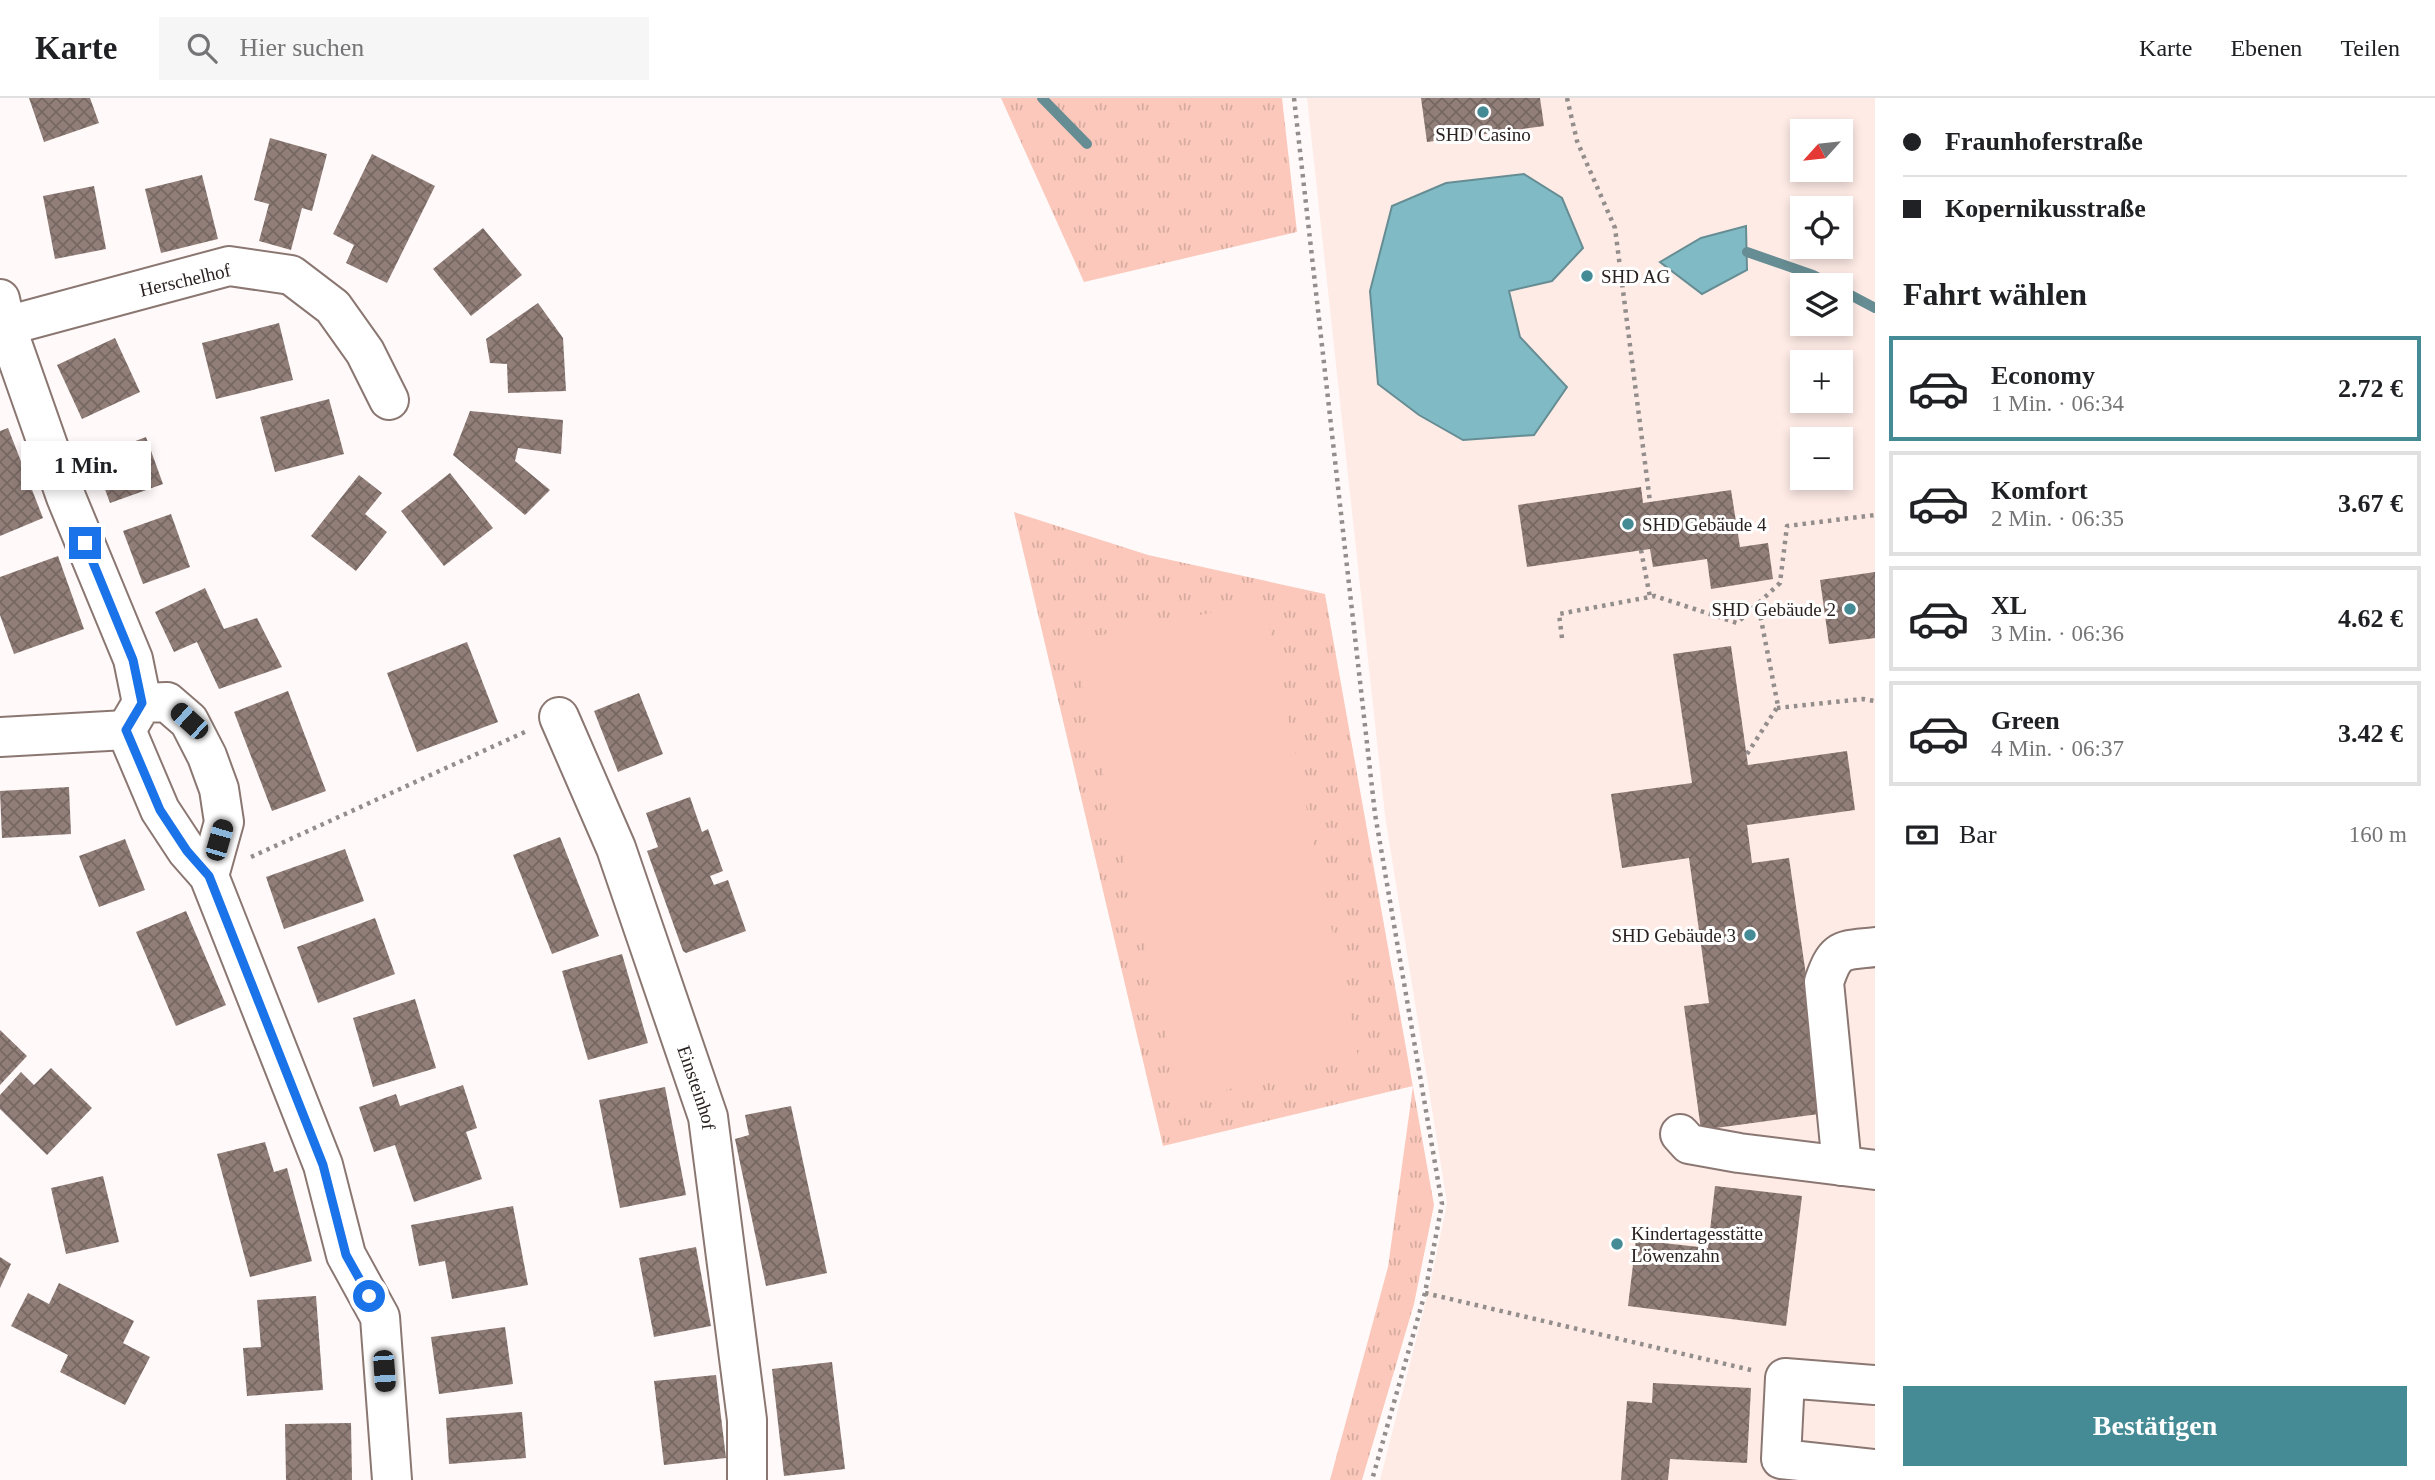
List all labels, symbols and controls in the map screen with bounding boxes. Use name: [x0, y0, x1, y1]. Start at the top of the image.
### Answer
search box: [159, 17, 649, 80]
icon: search: [183, 29, 221, 67]
text: Karte: [35, 30, 117, 66]
text: Hier suchen: [239, 33, 364, 62]
text: Karte: [2139, 35, 2192, 61]
text: Ebenen: [2230, 35, 2302, 61]
text: Teilen: [2340, 35, 2400, 61]
marker: SHD Casino: [1475, 104, 1491, 120]
north arrow: [1790, 119, 1853, 182]
map controls: [1790, 119, 1853, 490]
place label: SHD Casino: [1435, 124, 1531, 145]
text: Fraunhoferstraße: [1945, 127, 2143, 156]
text: Kopernikusstraße: [1945, 194, 2146, 223]
button: locate: [1790, 196, 1853, 259]
street label: Herschelhof: [137, 259, 233, 301]
place label: SHD AG: [1601, 266, 1670, 287]
marker: SHD AG: [1579, 268, 1595, 284]
button: layers: [1790, 273, 1853, 336]
text: Fahrt wählen: [1903, 276, 2087, 312]
button: +: [1790, 350, 1853, 413]
icon: car: [1907, 357, 1970, 420]
text: Economy: [1991, 361, 2095, 390]
text: 2.72 €: [2338, 374, 2403, 403]
text: 1 Min. · 06:34: [1991, 391, 2124, 416]
button: −: [1790, 427, 1853, 490]
callout: 1 Min.: [20, 442, 150, 490]
text: 1 Min.: [54, 453, 118, 478]
icon: car: [1907, 472, 1970, 535]
text: Komfort: [1991, 476, 2088, 505]
text: 3.67 €: [2338, 489, 2403, 518]
text: 2 Min. · 06:35: [1991, 506, 2124, 531]
place label: SHD Gebäude 4: [1642, 514, 1767, 535]
marker: SHD Gebäude 4: [1620, 516, 1636, 532]
route end: [69, 527, 101, 559]
icon: car: [1907, 587, 1970, 650]
text: XL: [1991, 591, 2027, 620]
place label: SHD Gebäude 2: [1711, 599, 1836, 620]
marker: SHD Gebäude 2: [1842, 601, 1858, 617]
text: 4.62 €: [2338, 604, 2403, 633]
text: 3 Min. · 06:36: [1991, 621, 2124, 646]
car: [167, 699, 212, 743]
icon: car: [1907, 702, 1970, 765]
text: Green: [1991, 706, 2060, 735]
text: 3.42 €: [2338, 719, 2403, 748]
text: 4 Min. · 06:37: [1991, 736, 2124, 761]
icon: cash: [1903, 816, 1941, 854]
car: [204, 817, 235, 863]
text: Bar: [1959, 820, 1997, 849]
text: 160 m: [2349, 822, 2407, 847]
place label: SHD Gebäude 3: [1611, 925, 1736, 946]
marker: SHD Gebäude 3: [1742, 927, 1758, 943]
street label: Einsteinhof: [674, 1043, 720, 1132]
place label: Kindertagesstätte Löwenzahn: [1631, 1223, 1763, 1266]
marker: Kindertagesstätte Löwenzahn: [1609, 1236, 1625, 1252]
route start: [353, 1280, 385, 1312]
car: [373, 1349, 396, 1393]
button: Bestätigen: [1903, 1386, 2407, 1466]

